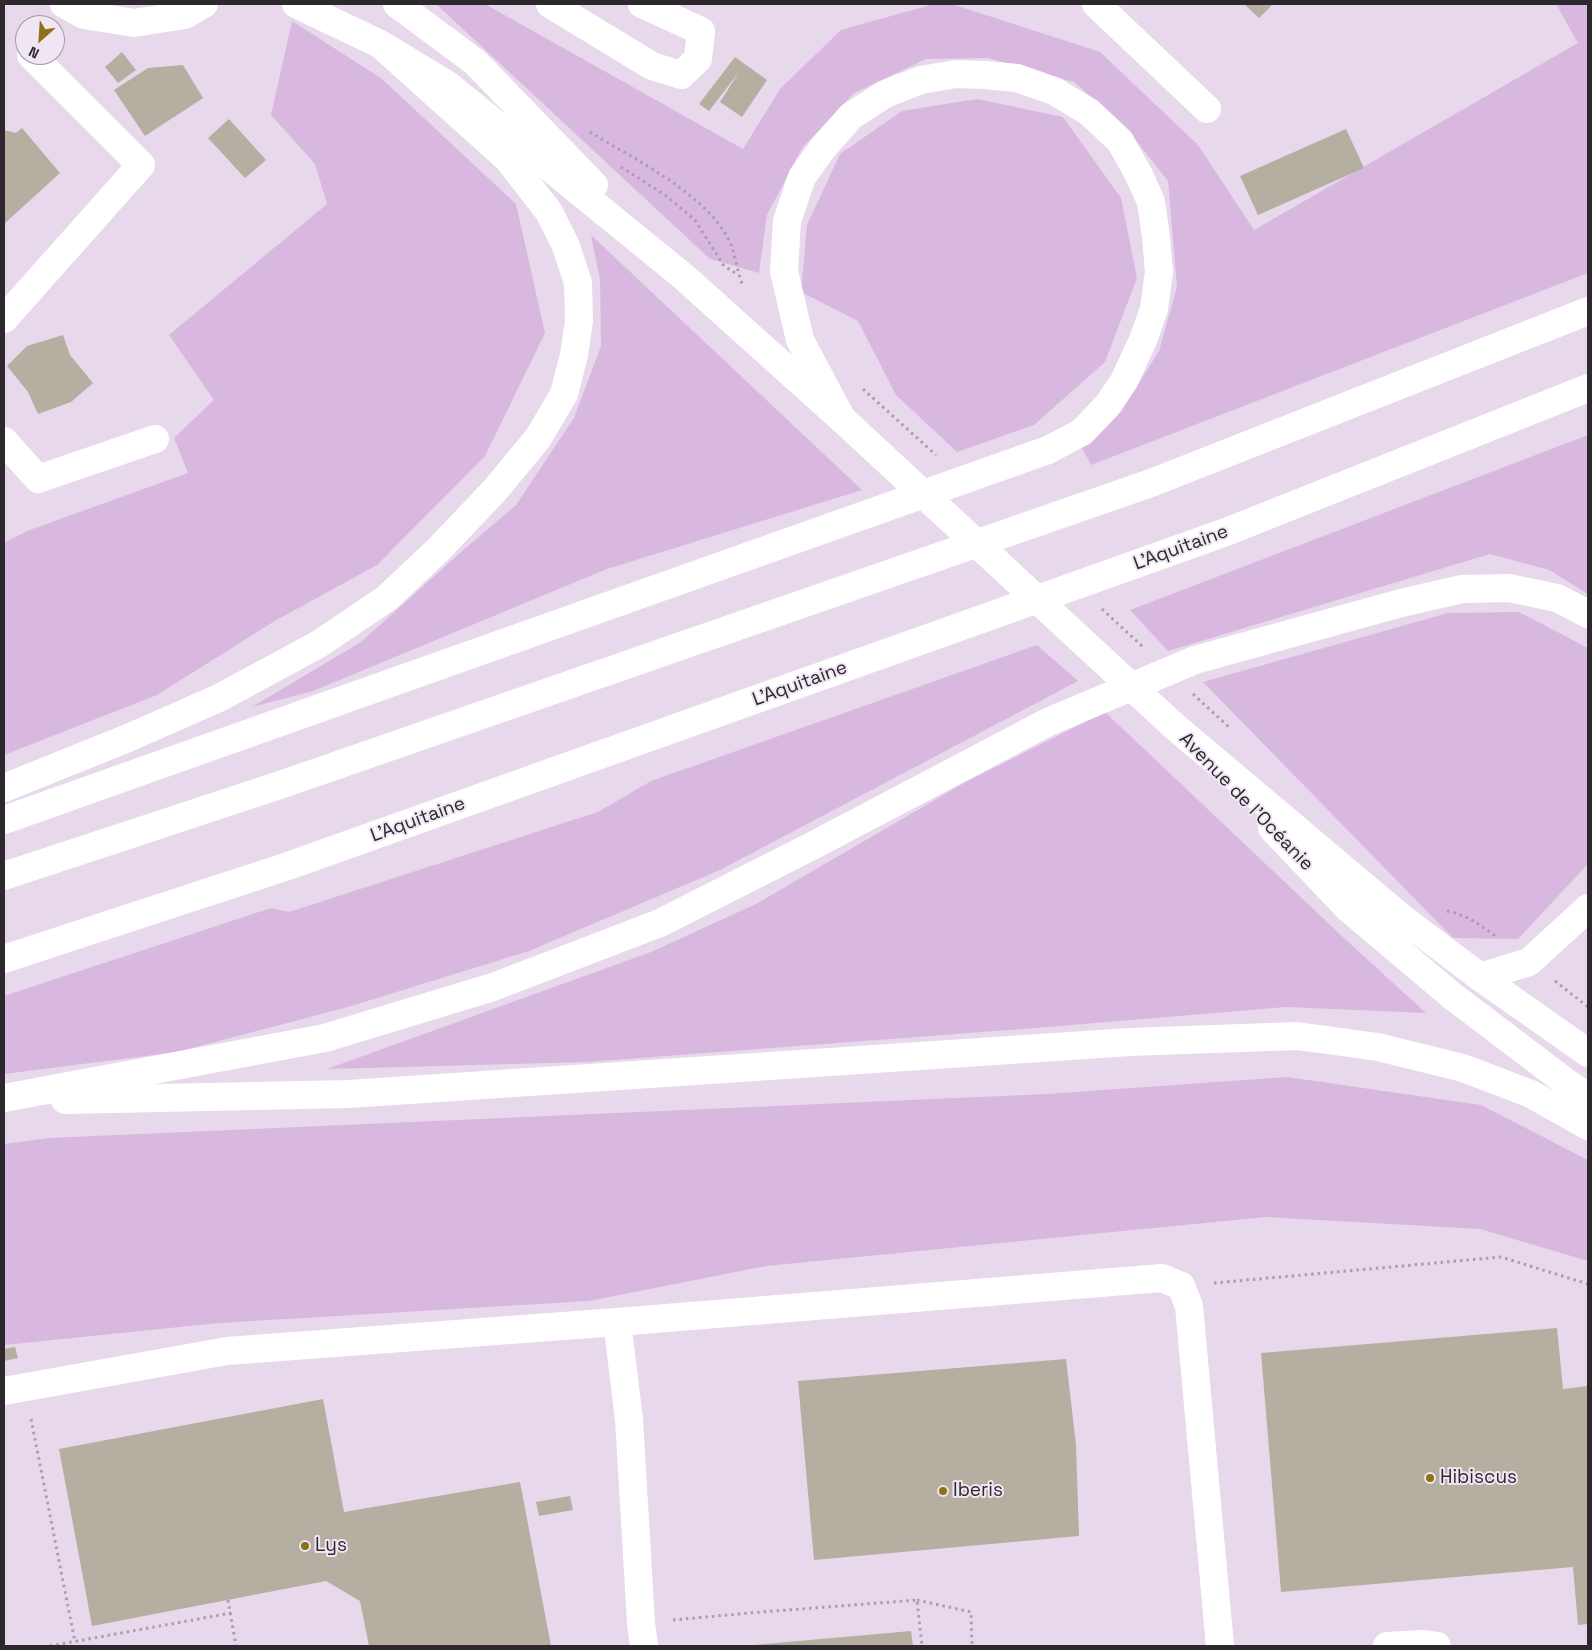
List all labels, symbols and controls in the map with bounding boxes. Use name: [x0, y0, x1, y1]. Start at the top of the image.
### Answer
north arrow: [15, 15, 65, 65]
text: N: [26, 42, 42, 63]
street label: L'Aquitaine: [1131, 520, 1231, 576]
street label: L'Aquitaine: [750, 656, 850, 712]
street label: Avenue de l'Océanie: [1174, 728, 1318, 876]
street label: L'Aquitaine: [368, 792, 468, 848]
place label: Hibiscus: [1440, 1467, 1517, 1489]
marker: Hibiscus: [1424, 1472, 1436, 1484]
place label: Iberis: [953, 1480, 1003, 1502]
marker: Iberis: [937, 1485, 949, 1497]
place label: Lys: [315, 1535, 347, 1557]
marker: Lys: [299, 1540, 311, 1552]

